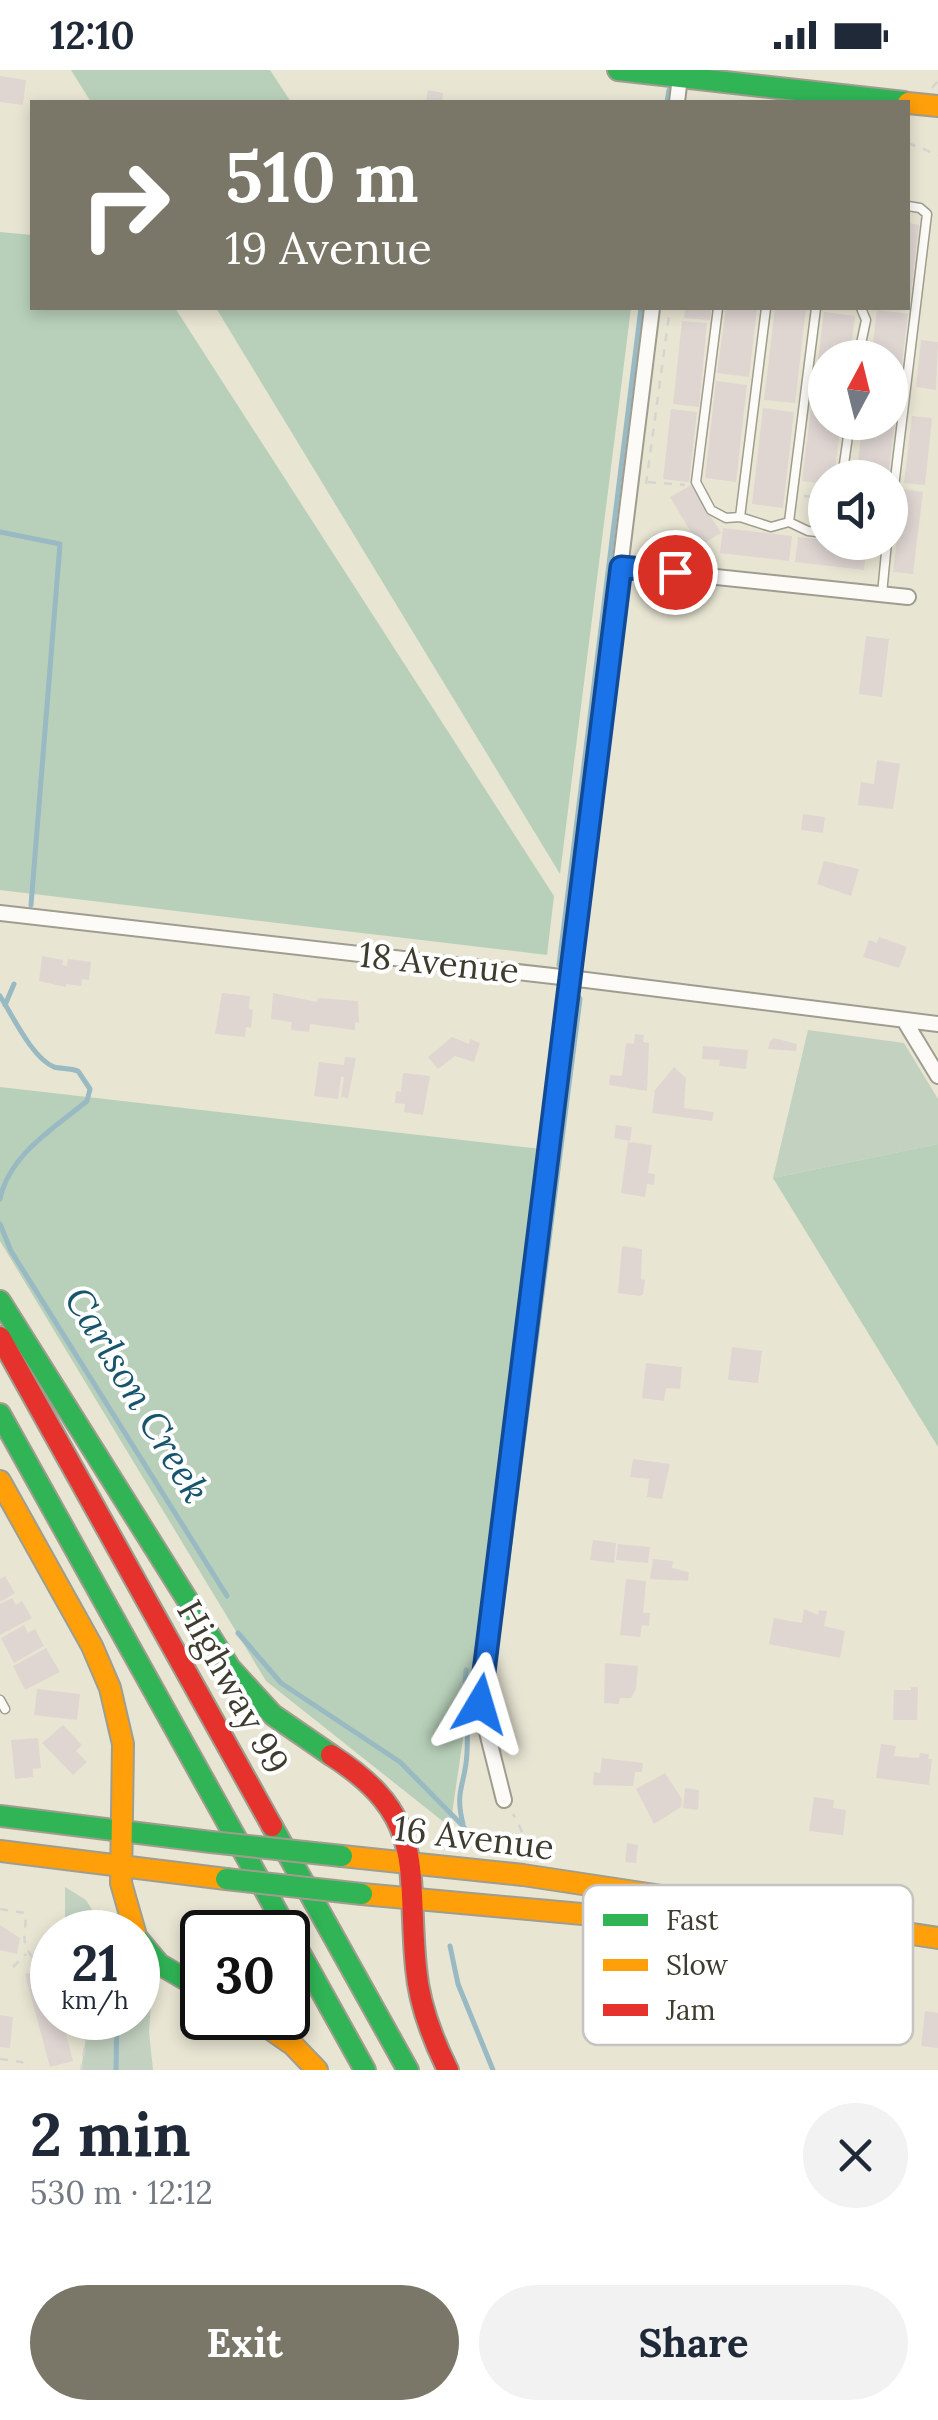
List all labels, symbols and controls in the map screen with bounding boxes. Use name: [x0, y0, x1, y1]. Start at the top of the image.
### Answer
text: 12:10: [50, 11, 135, 59]
text: 510 m: [225, 132, 419, 221]
icon: right: [60, 140, 190, 270]
text: 19 Avenue: [225, 219, 432, 276]
north arrow: [808, 340, 908, 440]
map controls: [808, 340, 908, 560]
button: sound: [808, 460, 908, 560]
pin: [633, 530, 718, 615]
icon: arrive: [648, 545, 703, 600]
street label: 18 Avenue: [357, 932, 521, 993]
water label: Carlson Creek: [55, 1278, 221, 1511]
street label: Highway 99: [167, 1592, 300, 1781]
position arrow: [428, 1652, 532, 1756]
street label: 16 Avenue: [391, 1805, 557, 1870]
legend: [583, 1885, 913, 2045]
text: Fast: [666, 1902, 719, 1938]
speed limit sign: 30: [180, 1910, 310, 2040]
text: 21: [72, 1931, 118, 1995]
text: Slow: [666, 1947, 729, 1983]
text: km/h: [61, 1984, 129, 2016]
text: Jam: [665, 1992, 716, 2028]
text: 2 min: [30, 2096, 191, 2172]
button: close: [803, 2103, 908, 2208]
text: 530 m · 12:12: [30, 2172, 213, 2213]
button: Exit: [30, 2285, 459, 2400]
button: Share: [479, 2285, 908, 2400]

